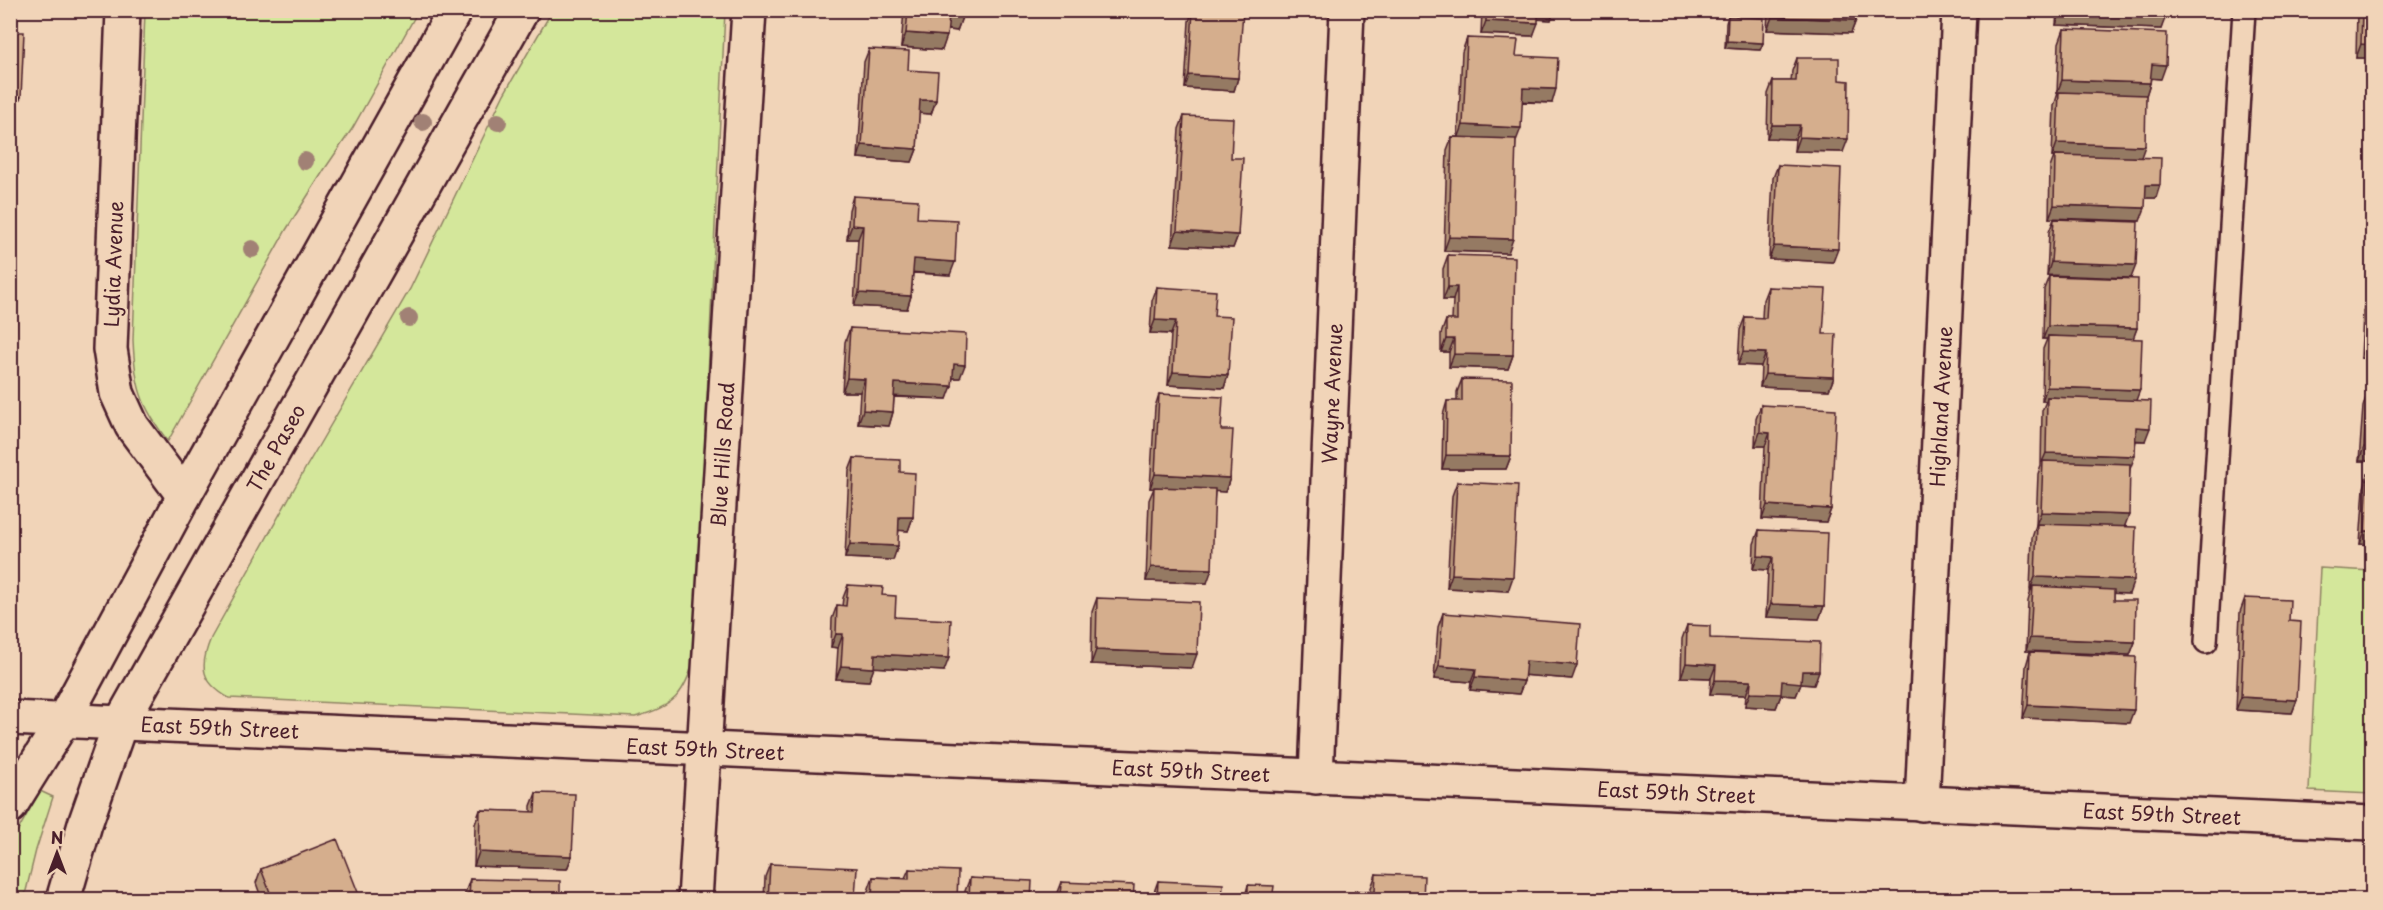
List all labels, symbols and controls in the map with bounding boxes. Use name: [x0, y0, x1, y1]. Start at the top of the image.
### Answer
street label: Lydia Avenue: [96, 200, 130, 328]
street label: Wayne Avenue: [1314, 322, 1349, 464]
street label: Highland Avenue: [1922, 325, 1959, 488]
street label: Blue Hills Road: [703, 381, 741, 528]
street label: The Paseo: [239, 398, 312, 497]
street label: East 59th Street: [140, 709, 300, 746]
street label: East 59th Street: [625, 730, 785, 767]
street label: East 59th Street: [1111, 752, 1271, 789]
street label: East 59th Street: [1597, 774, 1756, 811]
street label: East 59th Street: [2082, 795, 2242, 832]
north arrow: [27, 823, 87, 883]
text: N: [51, 825, 63, 849]

